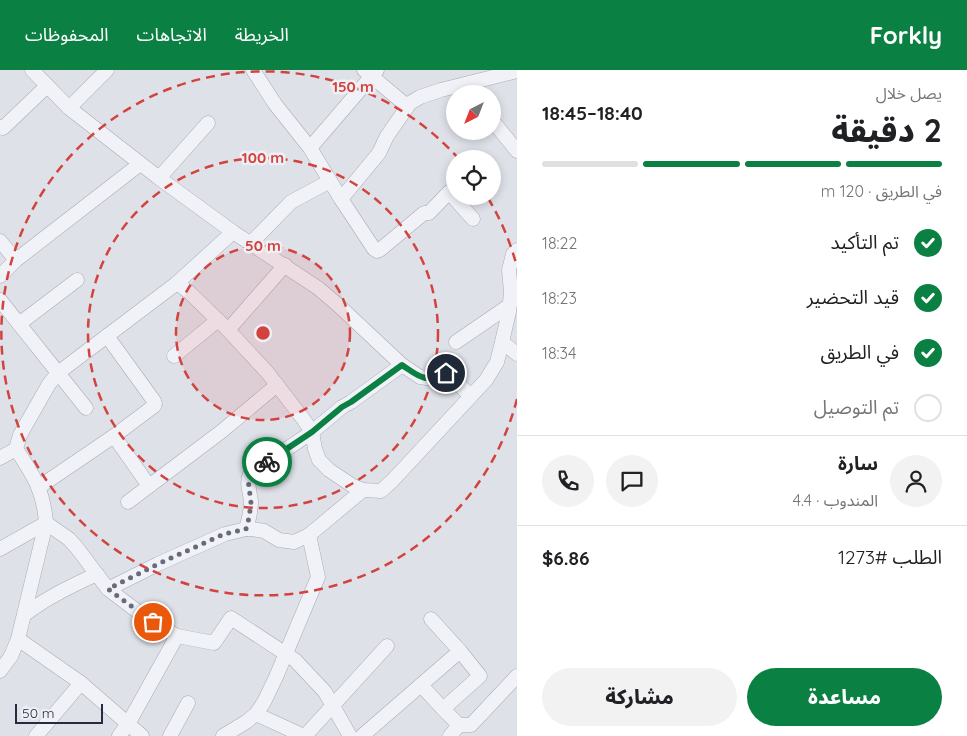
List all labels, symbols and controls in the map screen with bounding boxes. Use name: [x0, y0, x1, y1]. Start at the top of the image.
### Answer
text: Forkly: [870, 20, 942, 50]
text: المحفوظات: [25, 23, 109, 46]
text: الاتجاهات: [137, 23, 207, 46]
text: الخريطة: [235, 23, 289, 46]
text: 150 m: [332, 77, 374, 96]
text: يصل خلال: [876, 83, 942, 103]
north arrow: [446, 85, 501, 140]
map controls: [446, 85, 501, 205]
text: 18:40–18:45: [542, 101, 643, 125]
text: 2 دقيقة: [831, 110, 942, 150]
text: 100 m: [242, 148, 284, 167]
button: locate: [446, 150, 501, 205]
text: في الطريق · 120 m: [821, 181, 942, 201]
icon: check: [914, 229, 942, 257]
text: تم التأكيد: [830, 230, 899, 254]
text: 18:22: [542, 233, 577, 253]
text: 50 m: [245, 236, 281, 255]
icon: check: [914, 284, 942, 312]
text: قيد التحضير: [807, 285, 899, 309]
text: 18:23: [542, 288, 577, 308]
centre of rings: [254, 324, 272, 342]
icon: check: [914, 339, 942, 367]
text: في الطريق: [820, 340, 899, 364]
text: 18:34: [542, 343, 576, 363]
pin: [425, 352, 467, 394]
icon: home: [432, 359, 460, 387]
text: تم التوصيل: [814, 395, 899, 419]
courier: [242, 437, 292, 487]
icon: bike: [253, 448, 281, 476]
text: سارة: [838, 451, 878, 475]
button: phone: [542, 455, 594, 507]
button: chat: [606, 455, 658, 507]
button: person: [890, 455, 942, 507]
text: المندوب · 4.4: [793, 490, 878, 510]
text: الطلب #1273: [838, 545, 942, 569]
text: $6.86: [542, 546, 590, 570]
pin: [132, 601, 174, 643]
icon: bag: [139, 608, 167, 636]
button: مشاركة: [542, 668, 737, 726]
button: مساعدة: [747, 668, 942, 726]
scale bar: [15, 701, 102, 724]
text: 50 m: [22, 704, 55, 722]

